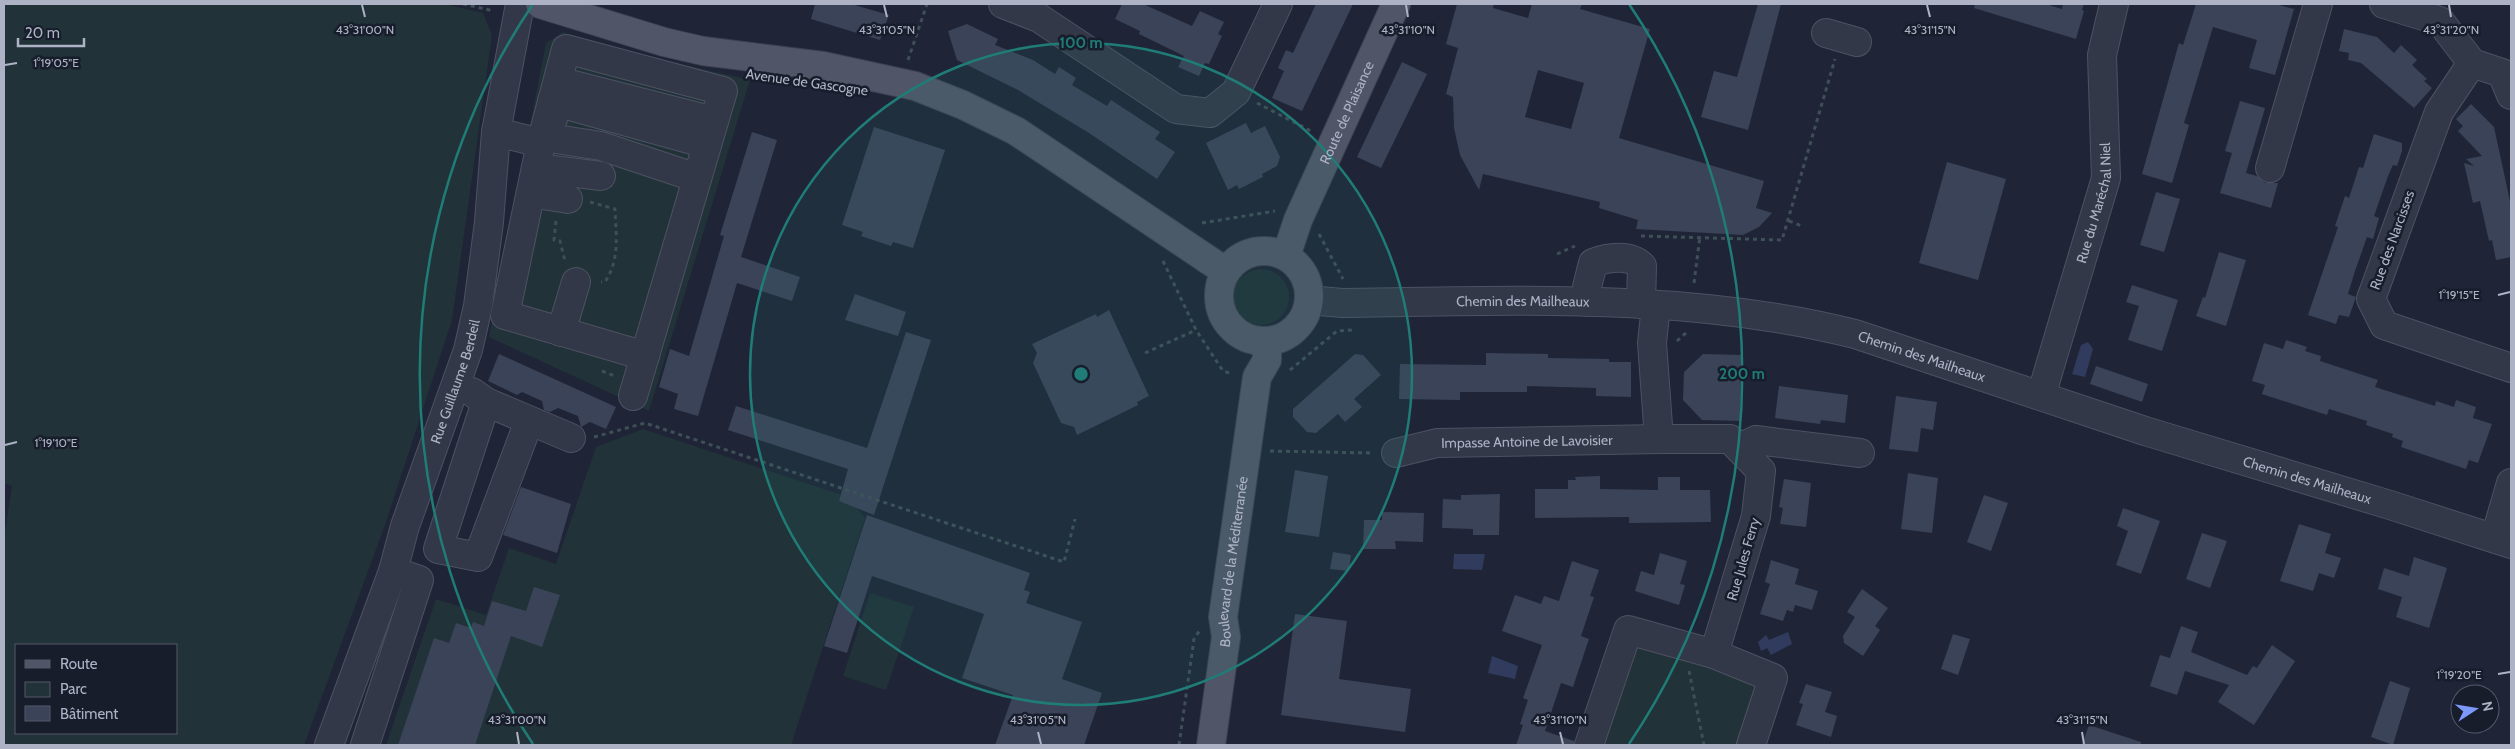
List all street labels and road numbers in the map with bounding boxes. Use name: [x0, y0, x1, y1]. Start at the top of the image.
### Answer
street label: Route de Plaisance: [1316, 58, 1378, 167]
street label: Avenue de Gascogne: [745, 64, 869, 100]
street label: Rue du Maréchal Niel: [2072, 142, 2115, 265]
street label: Rue des Narcisses: [2366, 188, 2418, 292]
street label: Chemin des Mailheaux: [1456, 292, 1590, 311]
street label: Rue Guillaume Berdeil: [426, 317, 484, 446]
street label: Chemin des Mailheaux: [1856, 327, 1988, 386]
street label: Impasse Antoine de Lavoisier: [1441, 431, 1613, 452]
street label: Chemin des Mailheaux: [2241, 452, 2374, 508]
street label: Boulevard de la Méditerranée: [1214, 475, 1252, 648]
street label: Rue Jules Ferry: [1723, 515, 1763, 603]

